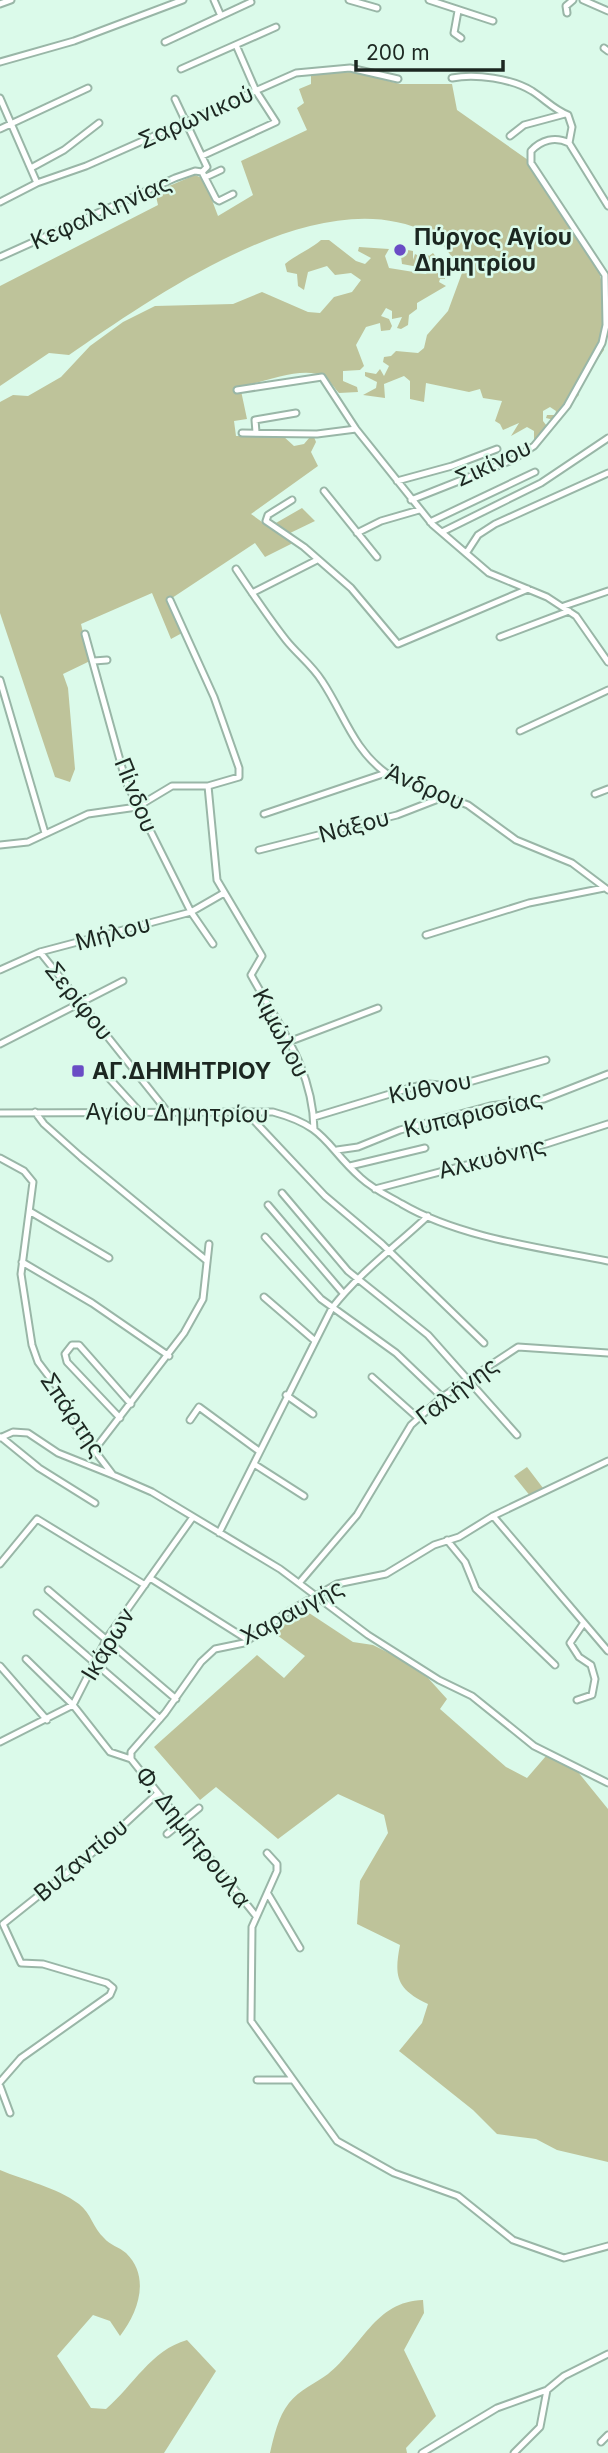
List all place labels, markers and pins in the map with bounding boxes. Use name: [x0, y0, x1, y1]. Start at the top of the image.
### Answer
place label: Πύργος Αγίου Δημητρίου: [414, 223, 572, 277]
marker: Πύργος Αγίου Δημητρίου: [392, 242, 408, 258]
place label: ΑΓ.ΔΗΜΗΤΡΙΟΥ: [92, 1057, 272, 1085]
marker: ΑΓ.ΔΗΜΗΤΡΙΟΥ: [70, 1063, 86, 1079]

